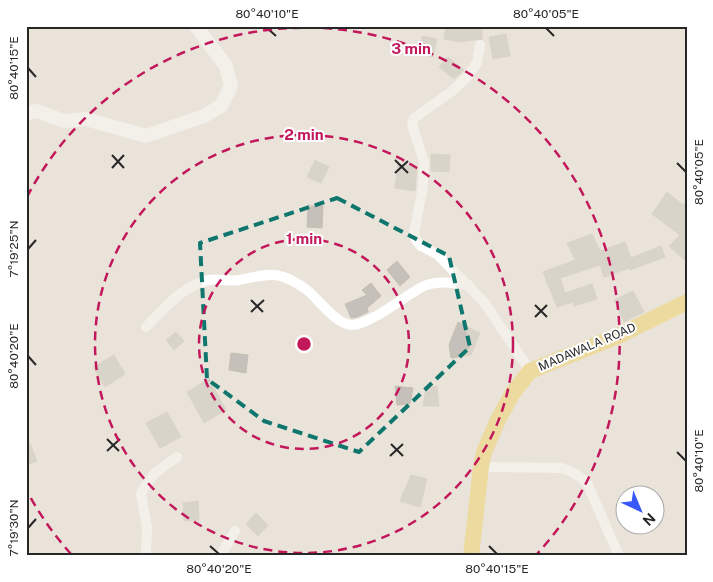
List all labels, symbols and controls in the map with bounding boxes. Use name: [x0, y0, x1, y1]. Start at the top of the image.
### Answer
text: 80°40'10"E: [235, 7, 299, 21]
text: 80°40'05"E: [513, 7, 579, 21]
text: 80°40'15"E: [7, 36, 21, 100]
text: 3 min: [391, 40, 431, 57]
text: 2 min: [284, 126, 324, 143]
text: 80°40'05"E: [692, 139, 706, 205]
text: 7°19'25"N: [7, 220, 21, 278]
text: 1 min: [286, 230, 322, 247]
street label: MADAWALA ROAD: [536, 320, 638, 374]
text: 80°40'20"E: [7, 323, 21, 389]
centre of rings: [295, 335, 313, 353]
text: 80°40'10"E: [692, 429, 706, 493]
north arrow: [616, 484, 666, 534]
text: 7°19'30"N: [7, 499, 21, 557]
text: N: [640, 510, 659, 529]
text: 80°40'20"E: [186, 562, 252, 576]
text: 80°40'15"E: [465, 562, 529, 576]

